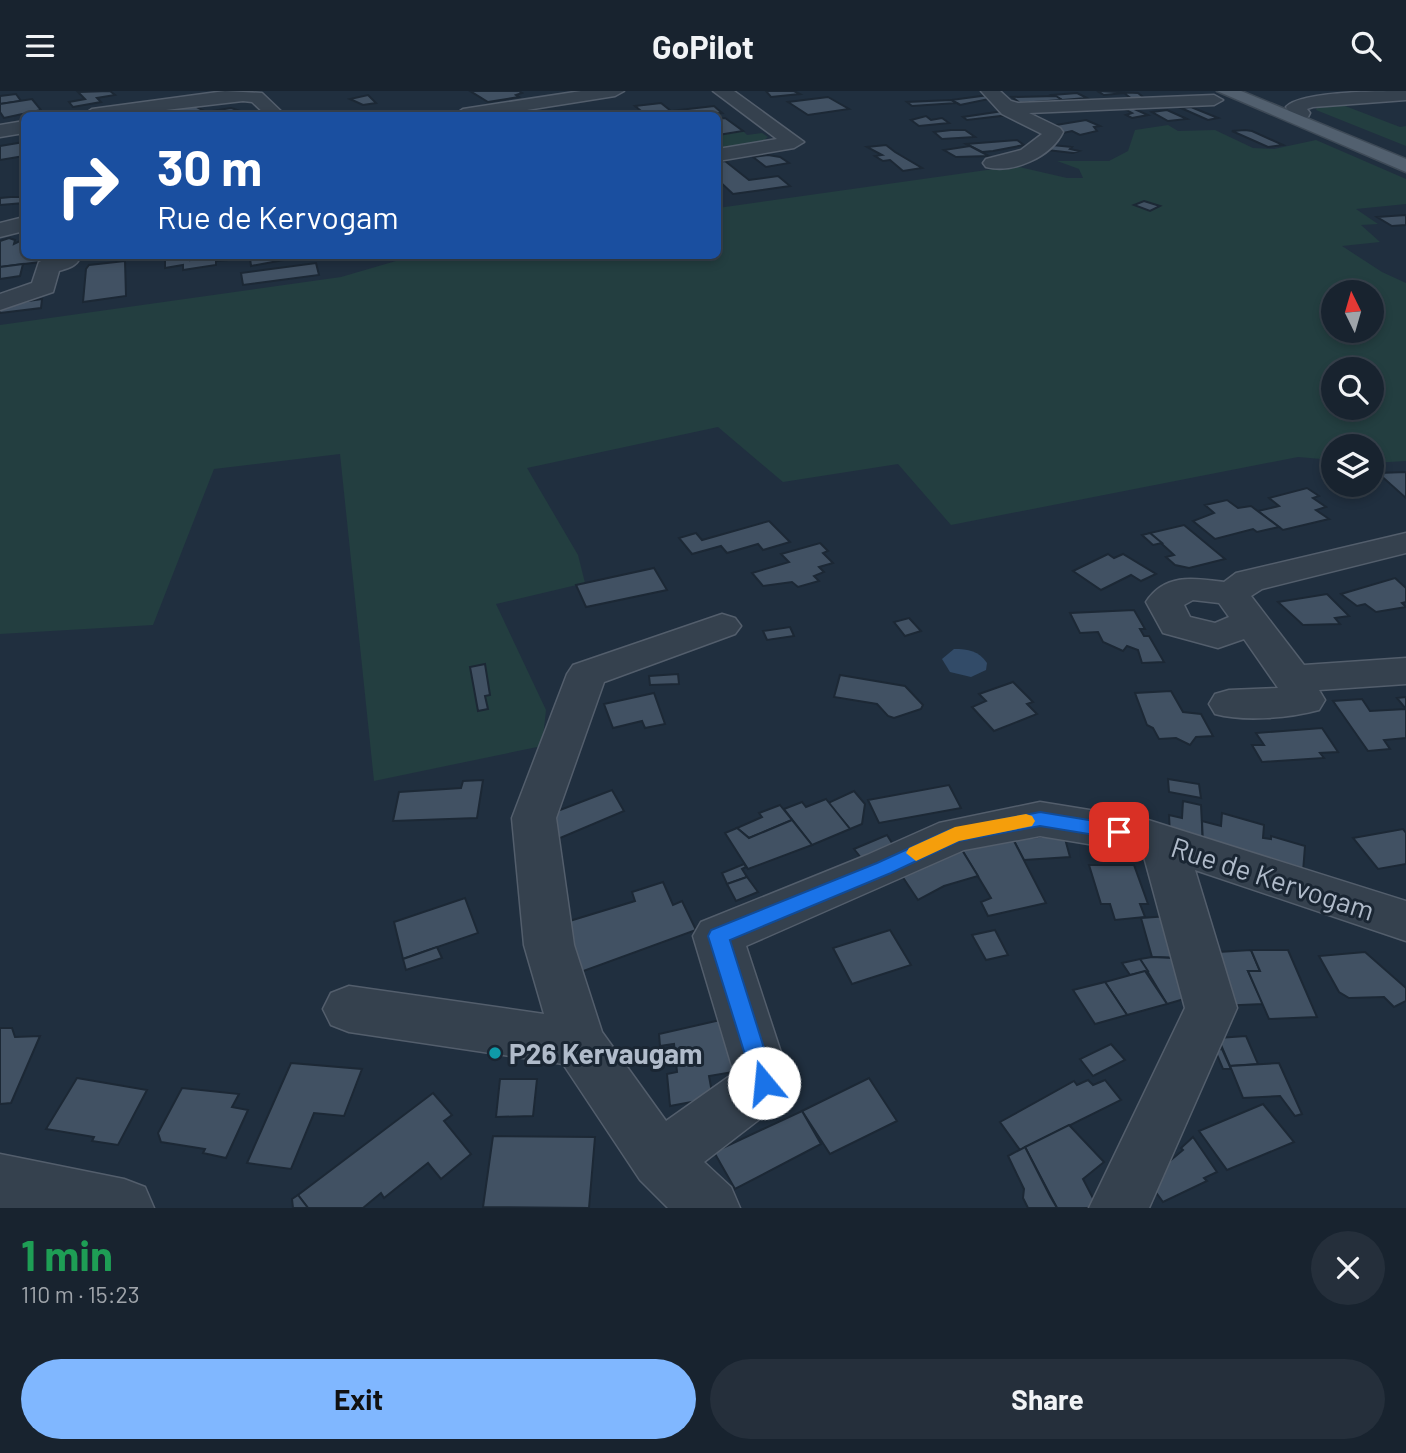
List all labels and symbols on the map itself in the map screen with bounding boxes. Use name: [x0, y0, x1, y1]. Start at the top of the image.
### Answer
north arrow: [1321, 280, 1384, 343]
pin: [1089, 802, 1149, 862]
street label: Rue de Kervogam: [1167, 829, 1379, 927]
place label: P26 Kervaugam: [509, 1036, 702, 1070]
marker: P26 Kervaugam: [487, 1045, 503, 1061]
position arrow: [727, 1046, 801, 1120]

